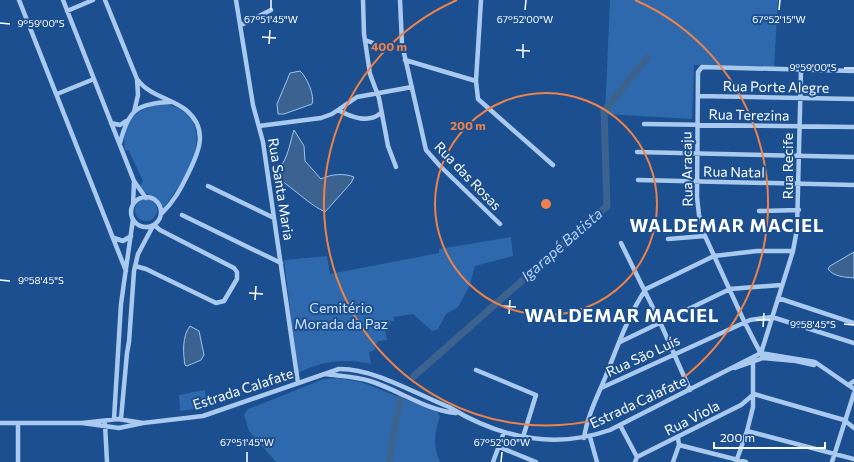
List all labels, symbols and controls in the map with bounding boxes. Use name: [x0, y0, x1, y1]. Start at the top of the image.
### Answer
text: 67°51'45"W: [244, 13, 298, 25]
text: 67°52'00"W: [497, 13, 553, 25]
text: 67°52'15"W: [752, 13, 806, 25]
text: 9°59'00"S: [17, 17, 65, 29]
text: 400 m: [371, 39, 407, 53]
text: 9°59'00"S: [789, 61, 837, 73]
street label: Rua Porte Alegre: [723, 77, 829, 96]
street label: Rua Terezina: [708, 105, 790, 124]
text: 200 m: [450, 118, 486, 132]
street label: Rua Aracaju: [677, 131, 696, 207]
street label: Rua Recife: [779, 133, 796, 199]
street label: Rua Santa Maria: [265, 136, 298, 241]
street label: Rua das Rosas: [431, 138, 505, 213]
street label: Rua Natal: [703, 162, 765, 181]
centre of rings: [539, 197, 553, 211]
water label: Igarapé Batista: [517, 204, 606, 284]
district label: WALDEMAR MACIEL: [630, 214, 824, 236]
text: 9°58'45"S: [18, 274, 64, 286]
park label: Cemitério Morada da Paz: [294, 299, 388, 332]
district label: WALDEMAR MACIEL: [525, 304, 719, 326]
text: 9°58'45"S: [790, 318, 836, 330]
street label: Rua São Luís: [603, 331, 682, 380]
street label: Estrada Calafate: [190, 364, 295, 413]
street label: Estrada Calafate: [587, 372, 689, 431]
street label: Rua Viola: [661, 396, 722, 439]
scale bar: [714, 424, 825, 450]
text: 200 m: [720, 430, 755, 444]
text: 67°51'45"W: [220, 436, 274, 448]
text: 67°52'00"W: [474, 436, 530, 448]

